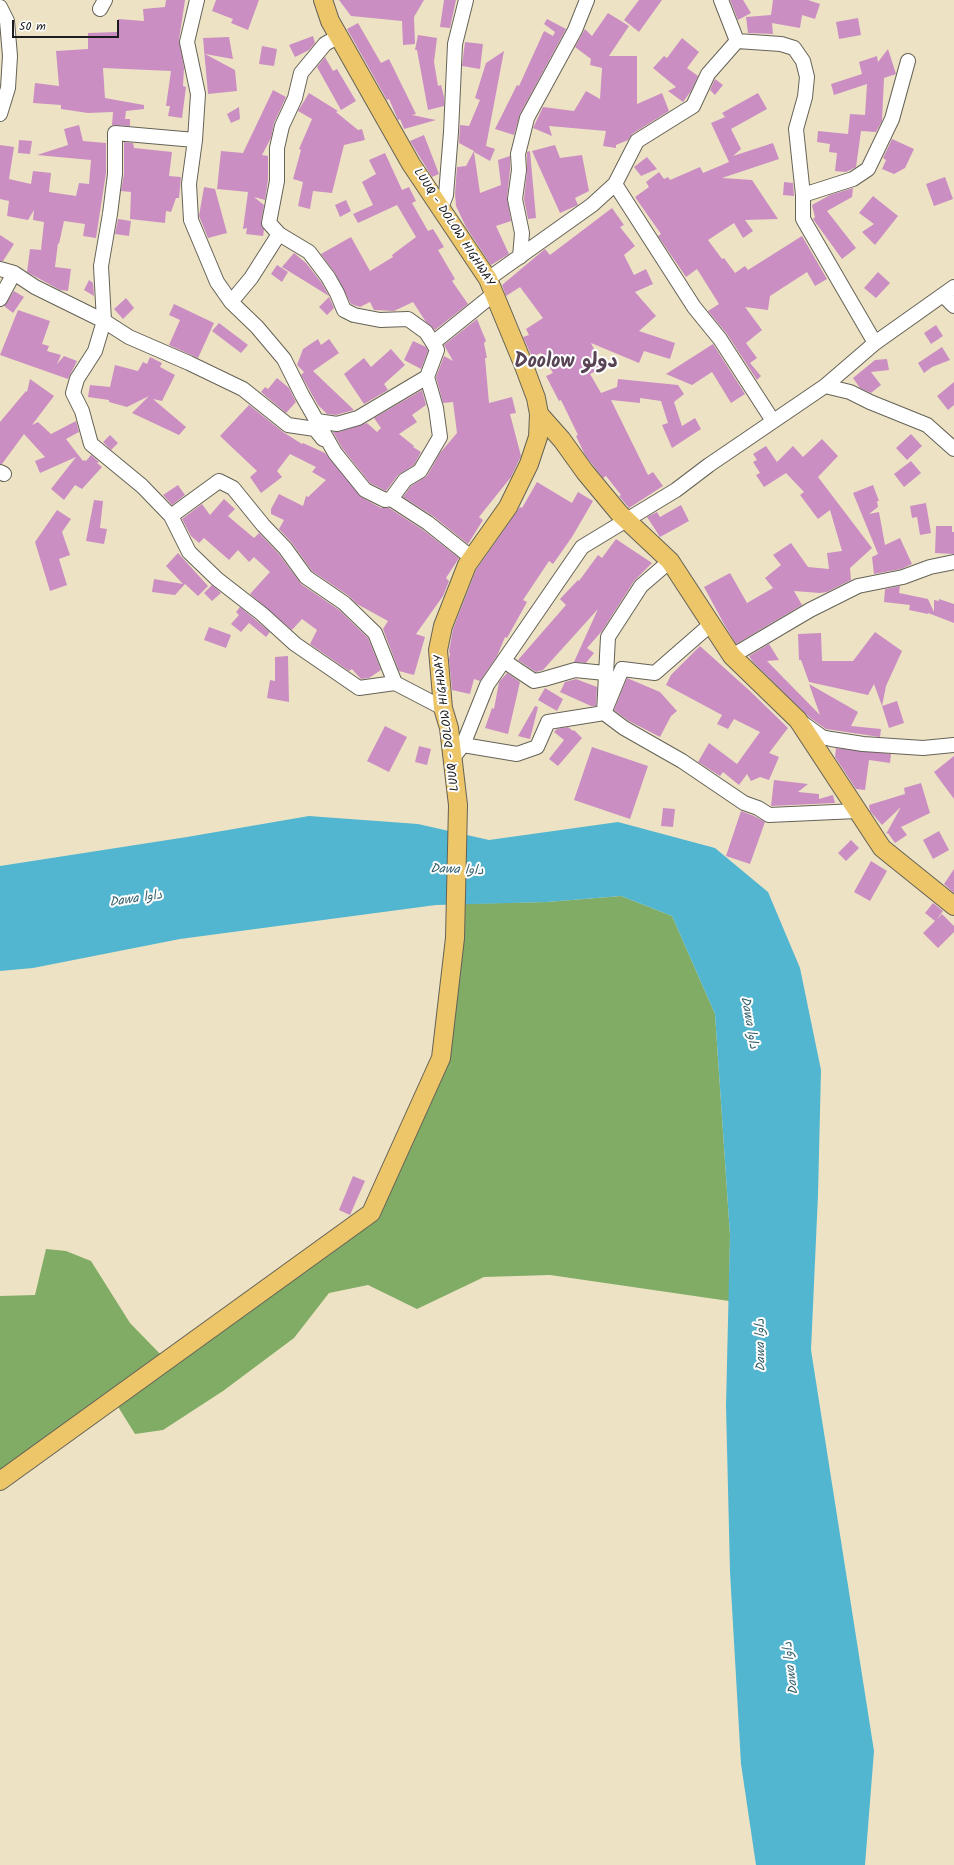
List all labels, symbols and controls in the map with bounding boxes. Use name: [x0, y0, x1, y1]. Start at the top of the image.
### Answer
scale bar: [14, 12, 121, 38]
text: 50 m: [19, 17, 46, 36]
street label: LUUQ - DOLOW HIGHWAY: [409, 166, 497, 290]
district label: Doolow دولو: [514, 352, 618, 376]
street label: LUUQ - DOLOW HIGHWAY: [432, 654, 464, 792]
water label: Dawa داوا: [430, 862, 484, 880]
water label: Dawa داوا: [108, 888, 164, 912]
water label: Dawa داوا: [736, 995, 760, 1051]
water label: Dawa داوا: [754, 1318, 770, 1372]
water label: Dawa داوا: [781, 1641, 803, 1695]

